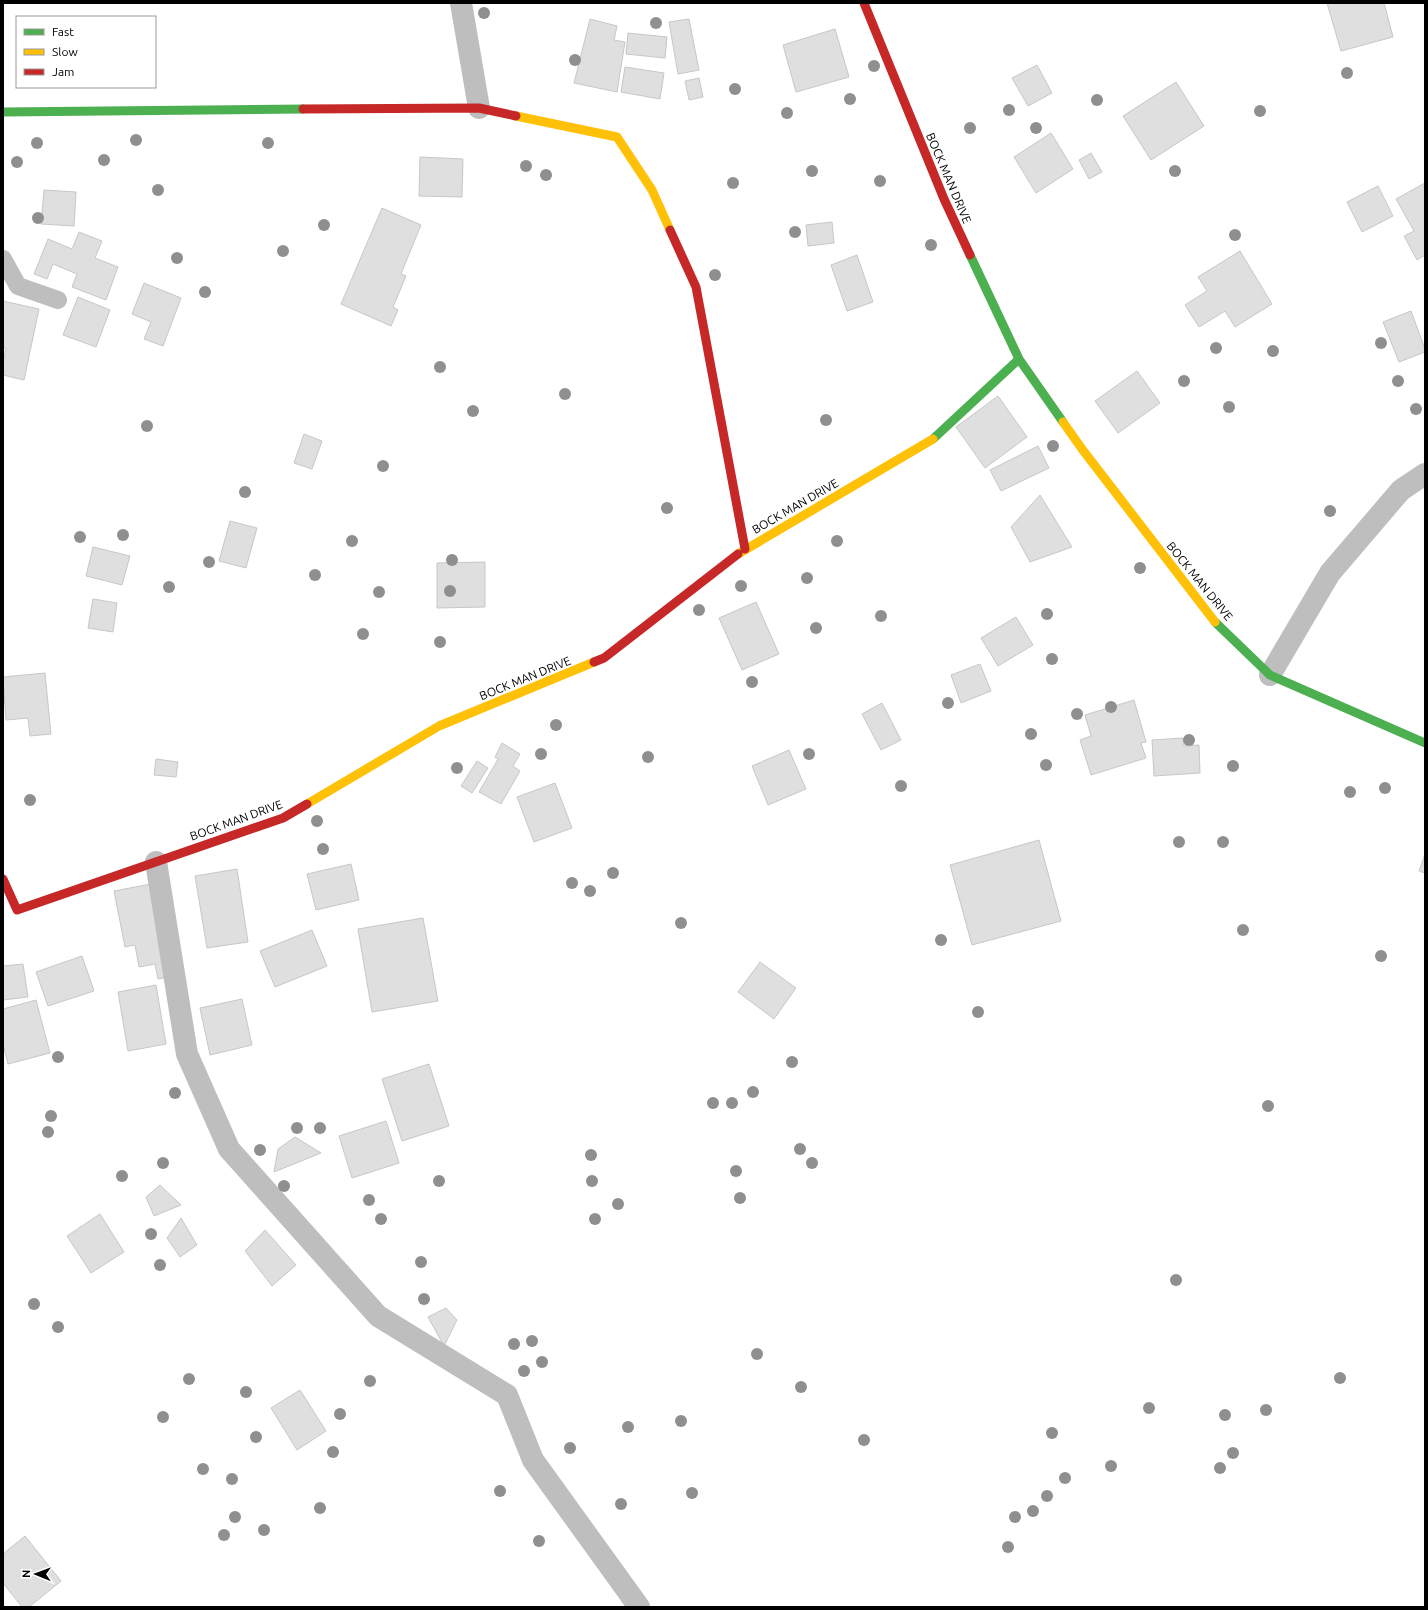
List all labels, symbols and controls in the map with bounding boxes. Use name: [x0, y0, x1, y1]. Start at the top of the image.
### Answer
legend: [16, 16, 156, 88]
text: Fast: [52, 25, 74, 38]
text: Slow: [52, 45, 78, 58]
text: Jam: [52, 65, 74, 78]
street label: BOCK MAN DRIVE: [924, 131, 974, 226]
street label: BOCK MAN DRIVE: [750, 476, 841, 536]
street label: BOCK MAN DRIVE: [1164, 539, 1236, 623]
street label: BOCK MAN DRIVE: [477, 654, 573, 702]
street label: BOCK MAN DRIVE: [188, 797, 284, 843]
north arrow: [16, 1554, 56, 1594]
text: N: [20, 1570, 32, 1578]

